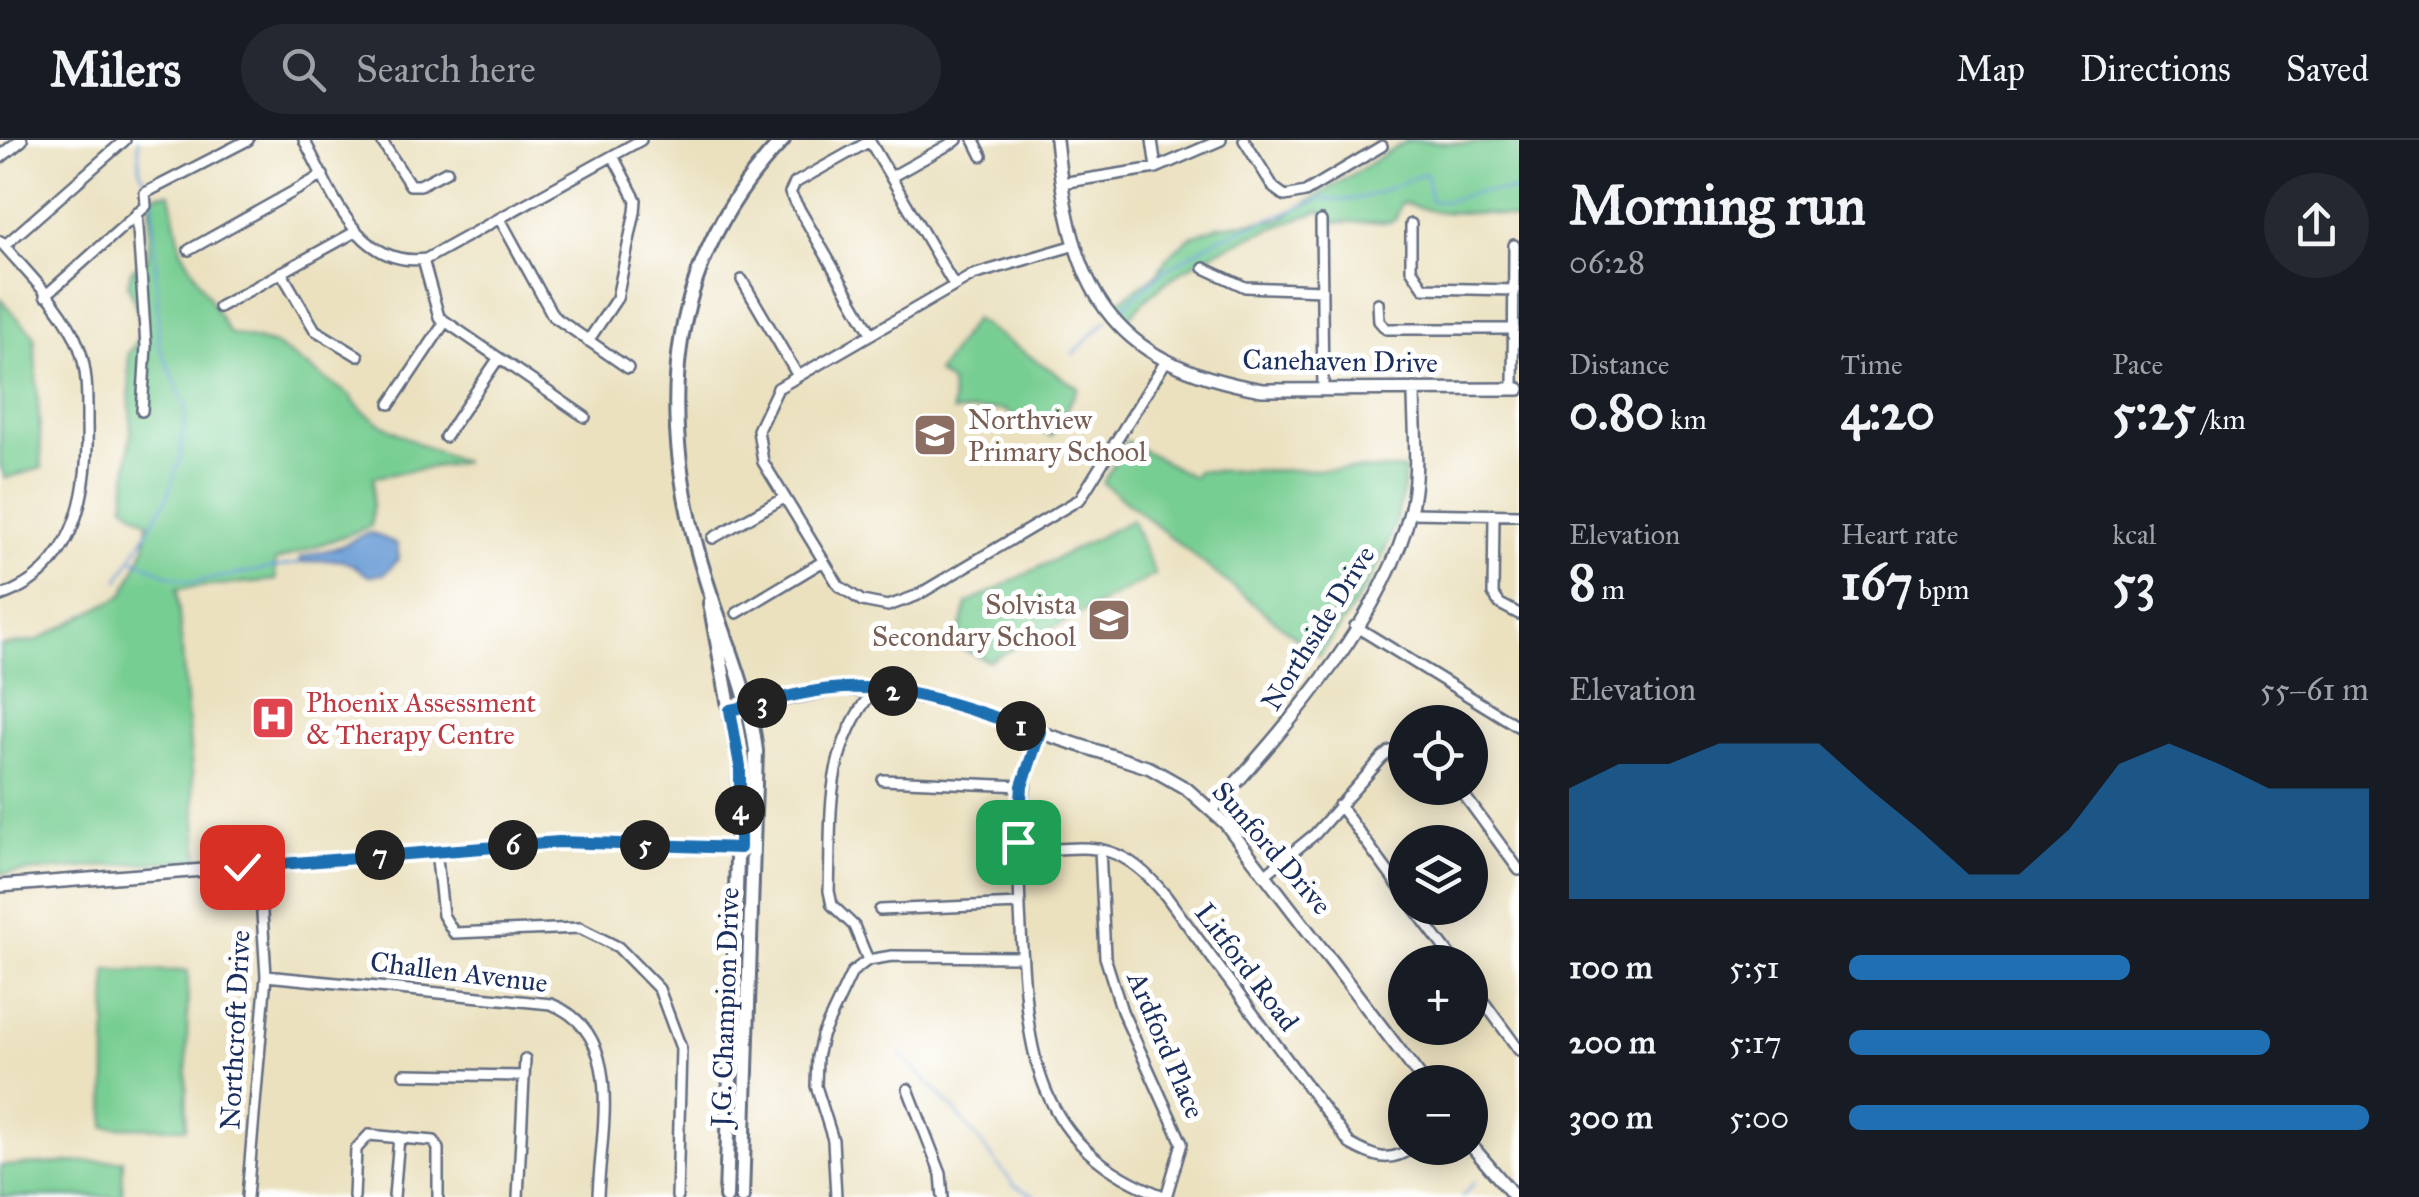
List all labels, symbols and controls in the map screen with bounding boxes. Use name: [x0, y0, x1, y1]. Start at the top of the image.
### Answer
search box: [241, 24, 941, 114]
text: Milers: [50, 40, 181, 99]
icon: search: [276, 42, 331, 97]
text: Search here: [356, 46, 536, 92]
text: Map: [1957, 48, 2025, 91]
text: Directions: [2080, 48, 2231, 91]
text: Saved: [2286, 48, 2369, 91]
text: Morning run: [1569, 172, 1866, 239]
button: share: [2264, 173, 2369, 278]
text: 06:28: [1569, 243, 1645, 282]
street label: Canehaven Drive: [1242, 342, 1438, 380]
text: Distance: [1569, 347, 1669, 382]
text: Time: [1841, 347, 1903, 382]
text: Pace: [2112, 347, 2163, 382]
text: 0.80: [1569, 382, 1664, 443]
text: 4:20: [1841, 382, 1935, 443]
text: 5:25: [2112, 382, 2196, 443]
place label: Northview Primary School: [968, 402, 1147, 469]
text: km: [1664, 402, 1707, 437]
text: /km: [2196, 402, 2246, 437]
school or university icon: Northview Primary School: [912, 412, 958, 458]
text: Elevation: [1569, 517, 1680, 552]
text: Heart rate: [1841, 517, 1958, 552]
text: kcal: [2112, 517, 2156, 552]
street label: Northside Drive: [1253, 539, 1383, 717]
text: 8: [1569, 552, 1596, 613]
text: 167: [1841, 552, 1913, 613]
text: 53: [2112, 552, 2156, 613]
text: m: [1596, 572, 1625, 607]
text: bpm: [1913, 572, 1970, 607]
place label: Solvista Secondary School: [872, 587, 1076, 654]
school or university icon: Solvista Secondary School: [1086, 597, 1132, 643]
pin: 2: [868, 666, 918, 716]
text: Elevation: [1569, 670, 1696, 709]
text: 55–61 m: [2260, 670, 2369, 709]
text: 2: [886, 673, 900, 708]
pin: 3: [737, 678, 787, 728]
place label: Phoenix Assessment & Therapy Centre: [306, 685, 536, 752]
text: 3: [756, 685, 768, 720]
hospital icon: Phoenix Assessment & Therapy Centre: [250, 695, 296, 741]
pin: 1: [996, 701, 1046, 751]
map controls: [1388, 705, 1488, 1165]
button: locate: [1388, 705, 1488, 805]
text: 1: [1015, 708, 1027, 743]
street label: Sunford Drive: [1205, 774, 1339, 922]
pin: 4: [715, 785, 765, 835]
text: 4: [732, 792, 748, 827]
pin: [976, 800, 1061, 885]
icon: arrive: [991, 815, 1046, 870]
pin: 6: [488, 820, 538, 870]
pin: 5: [620, 820, 670, 870]
pin: [200, 825, 285, 910]
button: layers: [1388, 825, 1488, 925]
text: 6: [506, 827, 520, 862]
text: 5: [638, 827, 652, 862]
pin: 7: [355, 830, 405, 880]
text: 7: [373, 837, 387, 872]
icon: check: [215, 840, 270, 895]
street label: J.G. Champion Drive: [703, 887, 747, 1130]
street label: Litford Road: [1187, 896, 1307, 1038]
street label: Northcroft Drive: [212, 929, 258, 1131]
street label: Challen Avenue: [368, 944, 550, 1000]
button: +: [1388, 945, 1488, 1045]
text: 100 m: [1569, 948, 1653, 987]
text: 5:51: [1729, 948, 1779, 987]
street label: Ardford Place: [1119, 965, 1213, 1124]
text: 200 m: [1569, 1023, 1656, 1062]
text: 5:17: [1729, 1023, 1782, 1062]
button: −: [1388, 1065, 1488, 1165]
text: 300 m: [1569, 1098, 1653, 1137]
text: 5:00: [1729, 1098, 1789, 1137]

